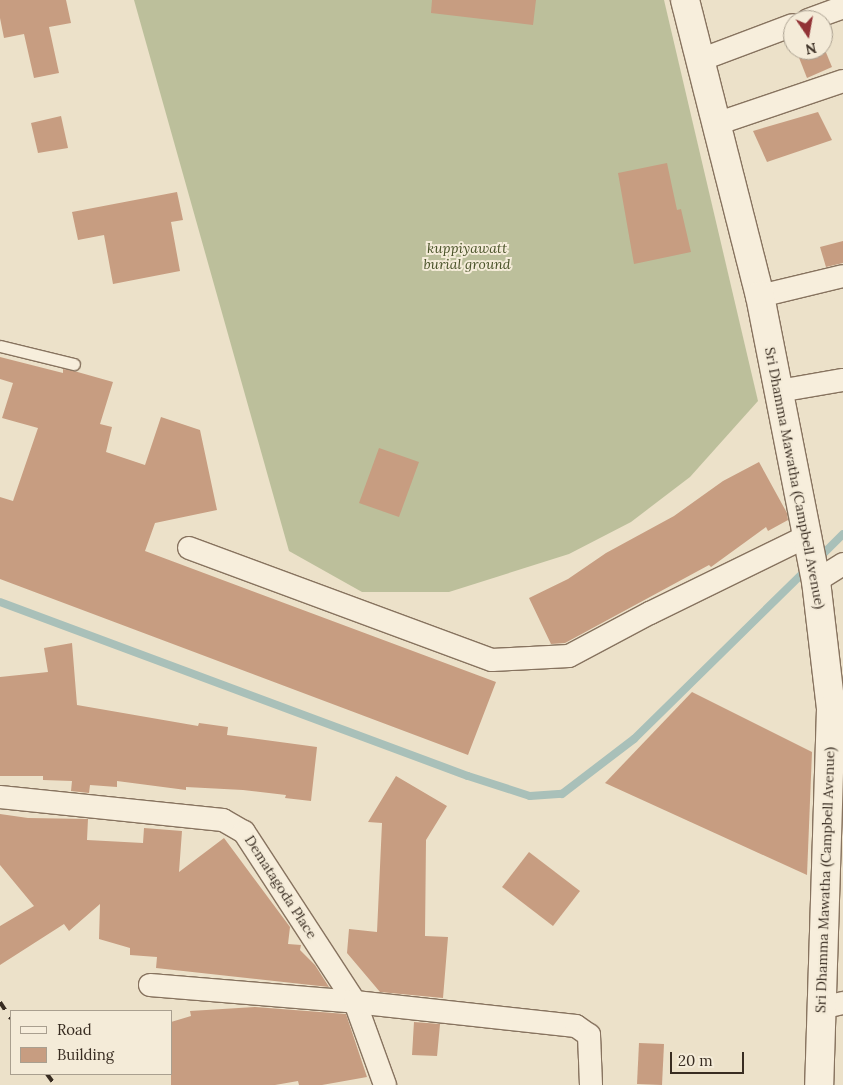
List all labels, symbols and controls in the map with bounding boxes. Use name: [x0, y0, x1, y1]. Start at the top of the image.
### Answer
north arrow: [783, 10, 833, 60]
text: N: [804, 39, 818, 59]
park label: kuppiyawatt burial ground: [423, 240, 511, 272]
street label: Sri Dhamma Mawatha (Campbell Avenue): [761, 346, 829, 610]
street label: Sri Dhamma Mawatha (Campbell Avenue): [812, 747, 838, 1013]
street label: Dematagoda Place: [241, 832, 321, 942]
legend: [10, 1010, 172, 1075]
text: Road: [57, 1020, 92, 1039]
scale bar: [673, 1042, 747, 1074]
text: Building: [57, 1045, 114, 1064]
text: 20 m: [678, 1051, 713, 1070]

